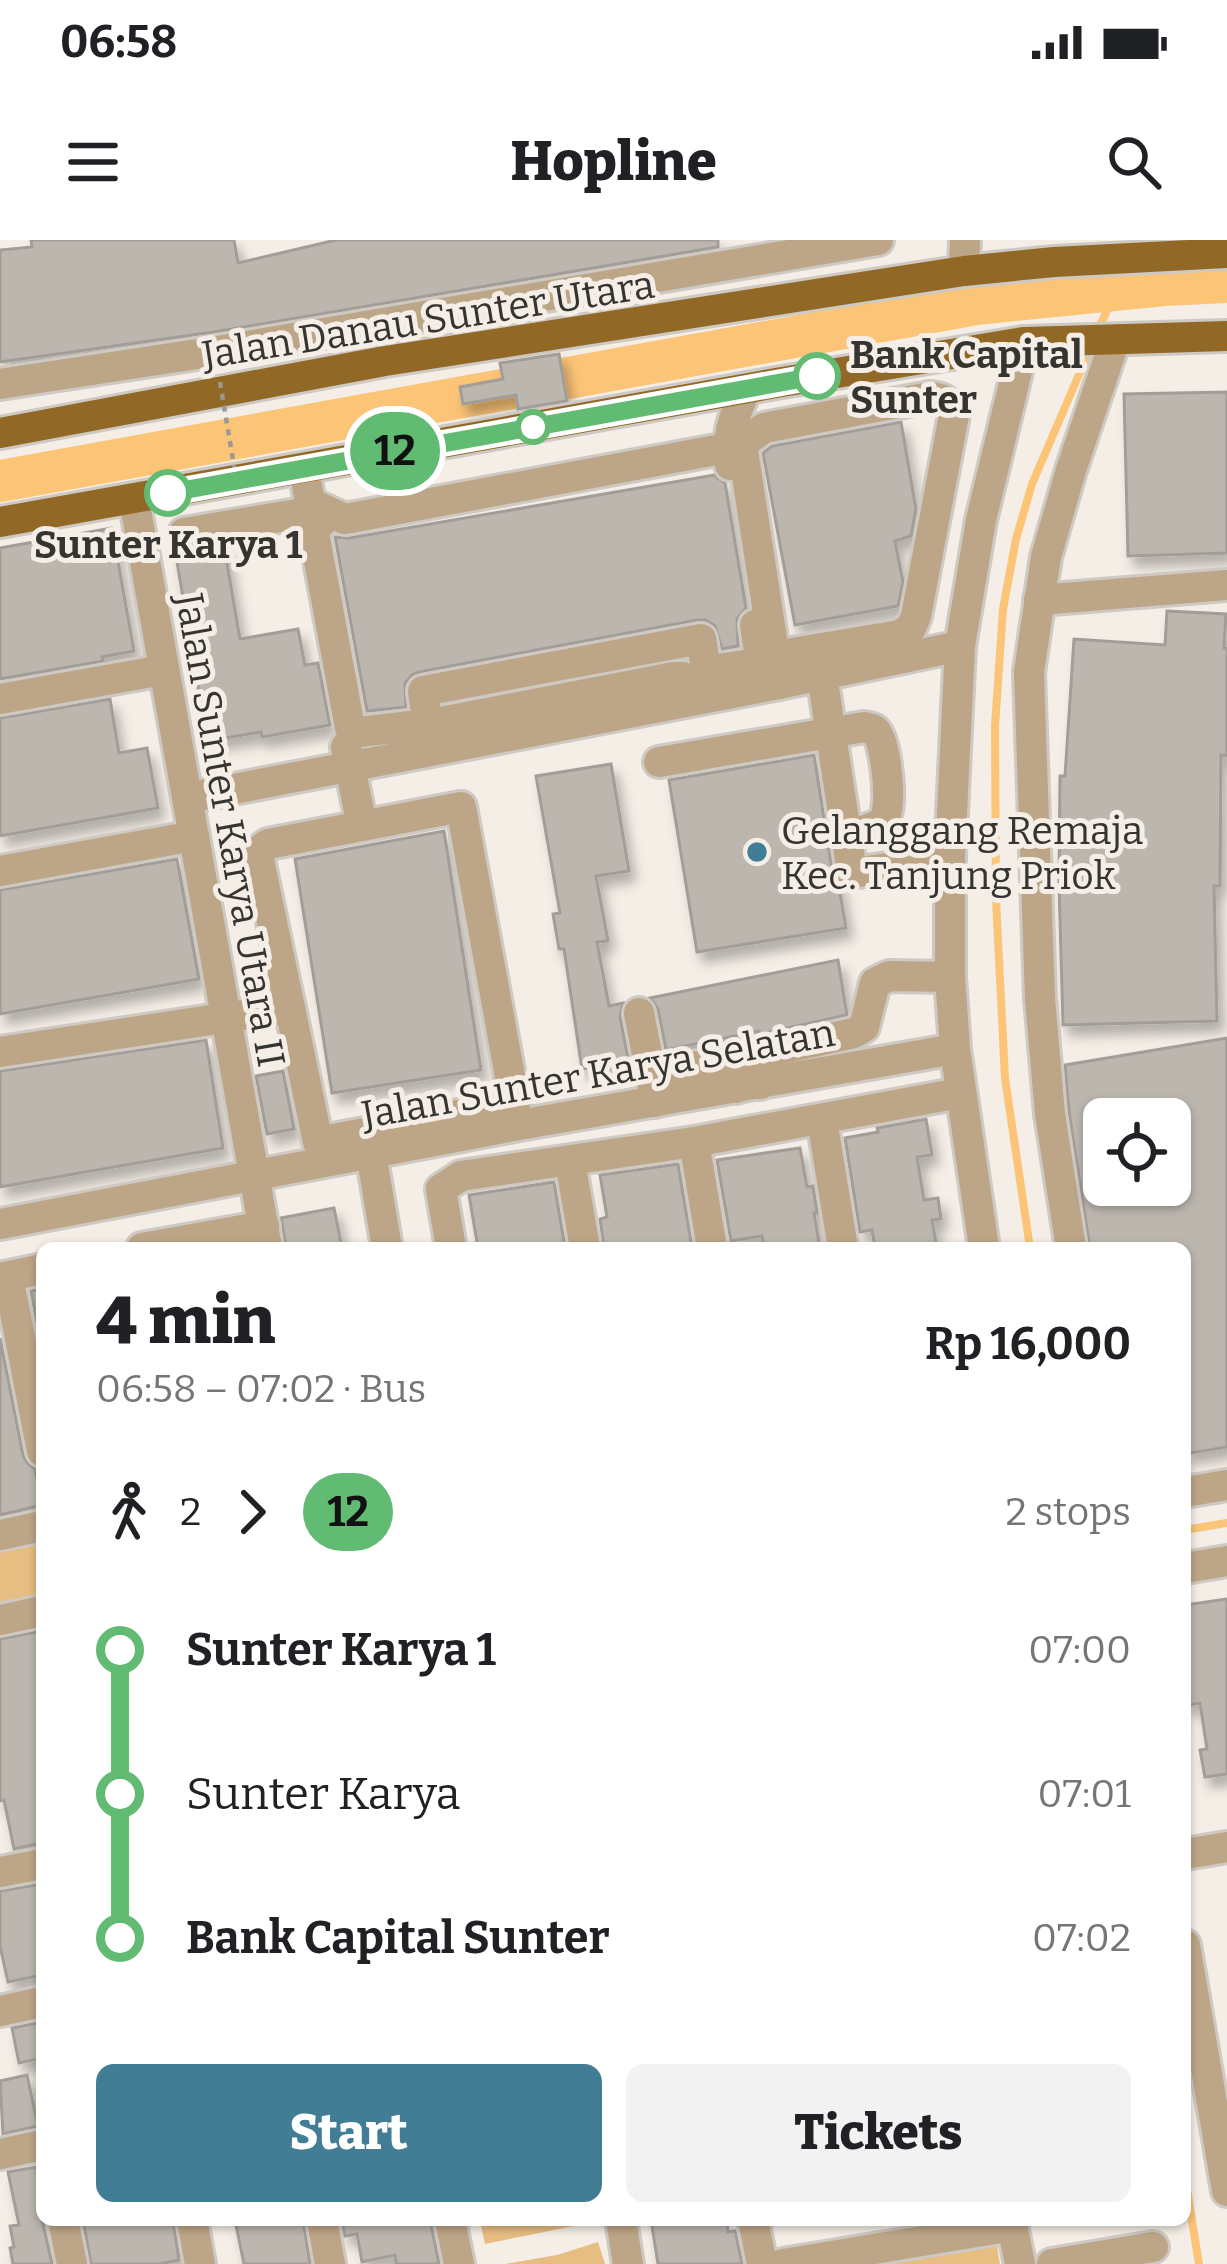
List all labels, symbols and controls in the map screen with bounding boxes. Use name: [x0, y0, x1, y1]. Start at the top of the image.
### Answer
text: 06:58: [60, 15, 177, 69]
icon: menu: [60, 129, 126, 195]
icon: search: [1101, 129, 1167, 195]
text: Hopline: [510, 130, 717, 194]
street label: Jalan Danau Sunter Utara: [198, 262, 658, 379]
place label: Bank Capital Sunter: [850, 332, 1083, 423]
marker: Bank Capital Sunter: [795, 354, 839, 398]
unlabelled marker: [517, 411, 549, 443]
line badge: 12: [341, 412, 449, 490]
text: 12: [374, 426, 416, 476]
marker: Sunter Karya 1: [146, 471, 190, 515]
place label: Sunter Karya 1: [34, 522, 302, 568]
street label: Jalan Sunter Karya Utara II: [166, 589, 294, 1071]
place label: Gelanggang Remaja Kec. Tanjung Priok: [781, 808, 1143, 899]
marker: Gelanggang Remaja Kec. Tanjung Priok: [744, 839, 770, 865]
street label: Jalan Sunter Karya Selatan: [357, 1010, 839, 1138]
map controls: [1083, 1098, 1191, 1206]
button: locate: [1083, 1098, 1191, 1206]
text: 4 min: [96, 1281, 276, 1360]
text: Rp 16,000: [925, 1317, 1131, 1371]
text: 06:58 – 07:02 · Bus: [96, 1366, 426, 1412]
icon: walk: [96, 1479, 162, 1545]
icon: forward: [219, 1479, 285, 1545]
text: 12: [327, 1487, 369, 1537]
text: 2: [180, 1489, 201, 1535]
text: 2 stops: [1005, 1489, 1131, 1535]
text: Sunter Karya 1: [186, 1623, 496, 1677]
text: 07:00: [1028, 1627, 1131, 1673]
text: Sunter Karya: [186, 1767, 460, 1821]
text: 07:01: [1037, 1771, 1131, 1817]
text: Bank Capital Sunter: [186, 1911, 610, 1965]
text: 07:02: [1032, 1915, 1131, 1961]
button: Start: [96, 2064, 602, 2202]
button: Tickets: [626, 2064, 1131, 2202]

